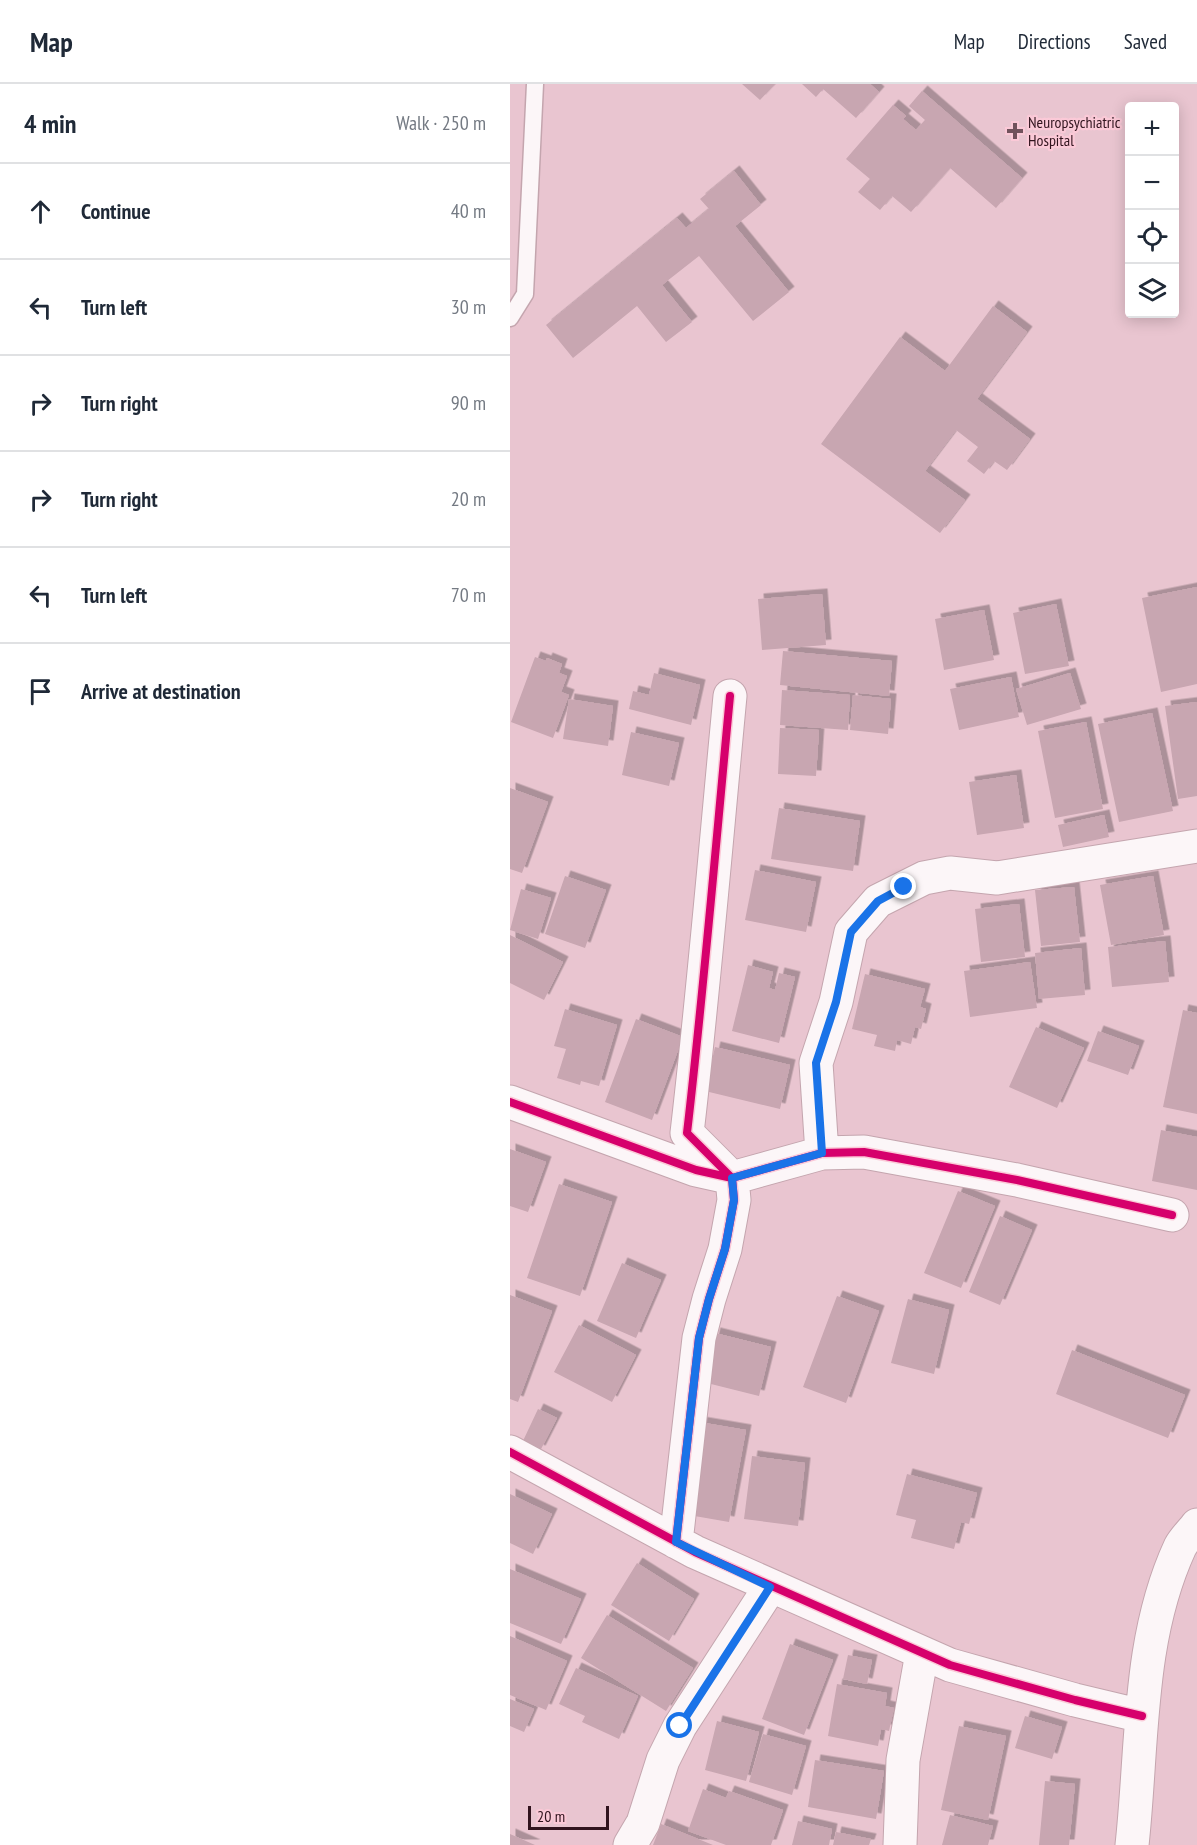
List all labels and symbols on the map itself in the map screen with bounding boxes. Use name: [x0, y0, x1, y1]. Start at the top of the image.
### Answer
place label: Neuropsychiatric Hospital: [1028, 112, 1121, 150]
marker: Neuropsychiatric Hospital: [1006, 122, 1024, 140]
route end: [890, 873, 916, 899]
route start: [666, 1712, 692, 1738]
scale bar: [528, 1803, 609, 1830]

